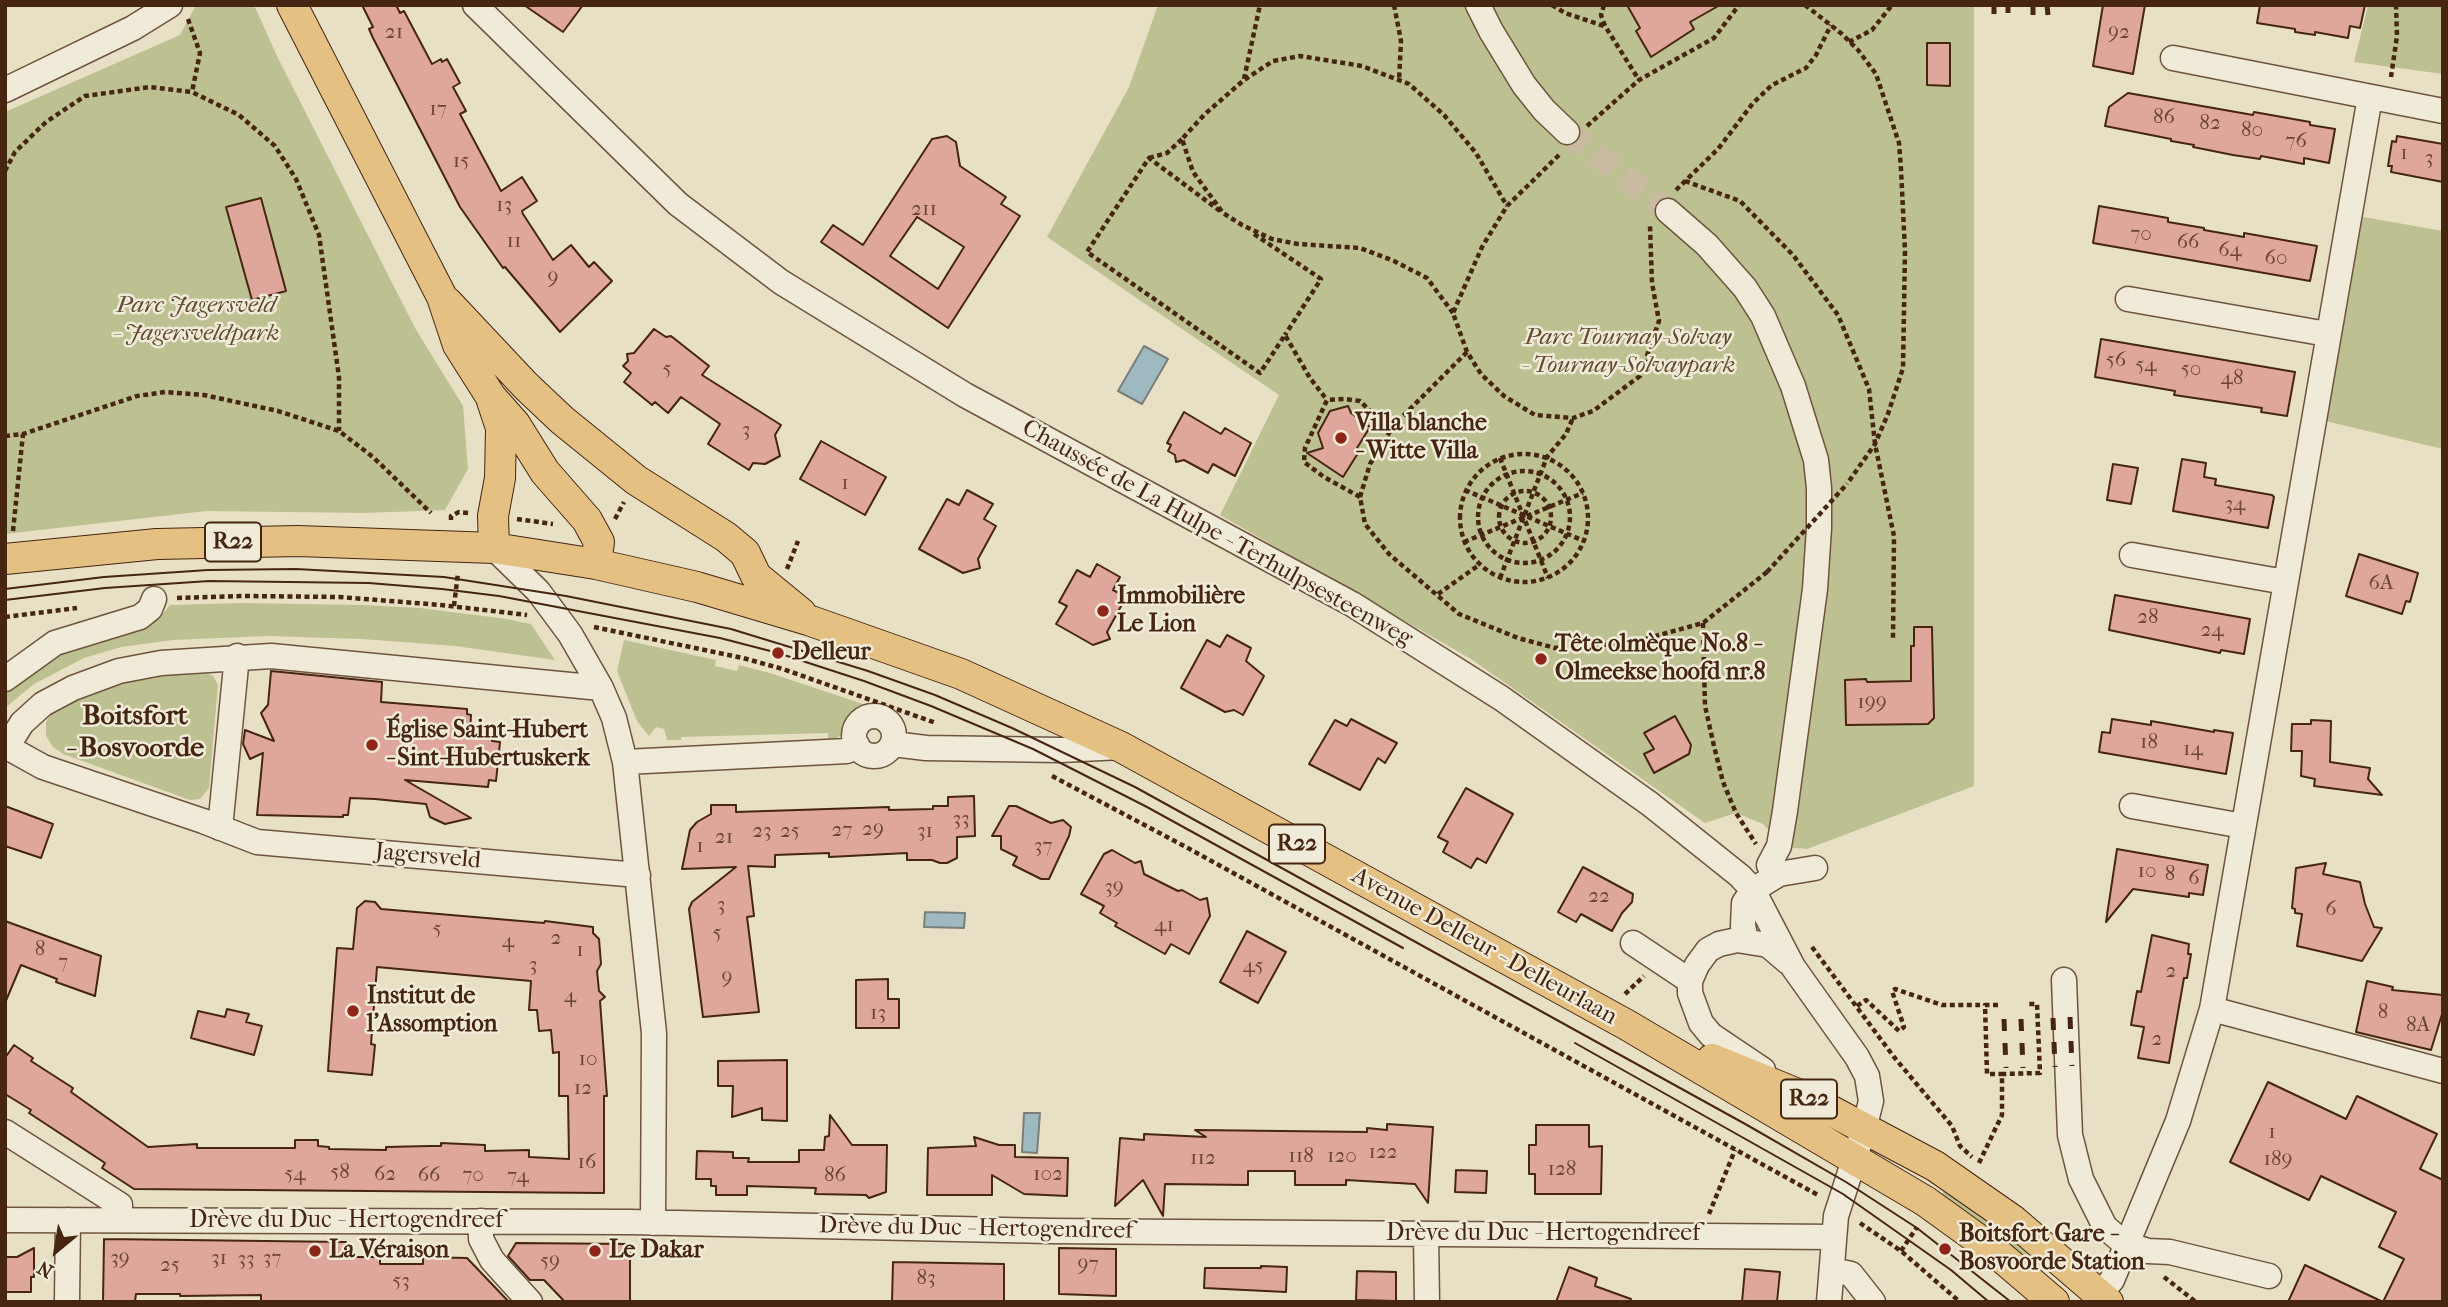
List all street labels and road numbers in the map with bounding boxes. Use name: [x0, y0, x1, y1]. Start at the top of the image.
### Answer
street label: Chaussée de La Hulpe - Terhulpsesteenweg: [1017, 414, 1417, 654]
road number: R22: [205, 522, 261, 562]
road number: R22: [1269, 824, 1325, 864]
street label: Jagersveld: [374, 838, 482, 876]
street label: Avenue Delleur - Delleurlaan: [1346, 862, 1622, 1032]
road number: R22: [1781, 1080, 1837, 1118]
street label: Drève du Duc - Hertogendreef: [189, 1207, 503, 1235]
street label: Drève du Duc - Hertogendreef: [819, 1212, 1133, 1246]
street label: Drève du Duc - Hertogendreef: [1386, 1220, 1700, 1248]

